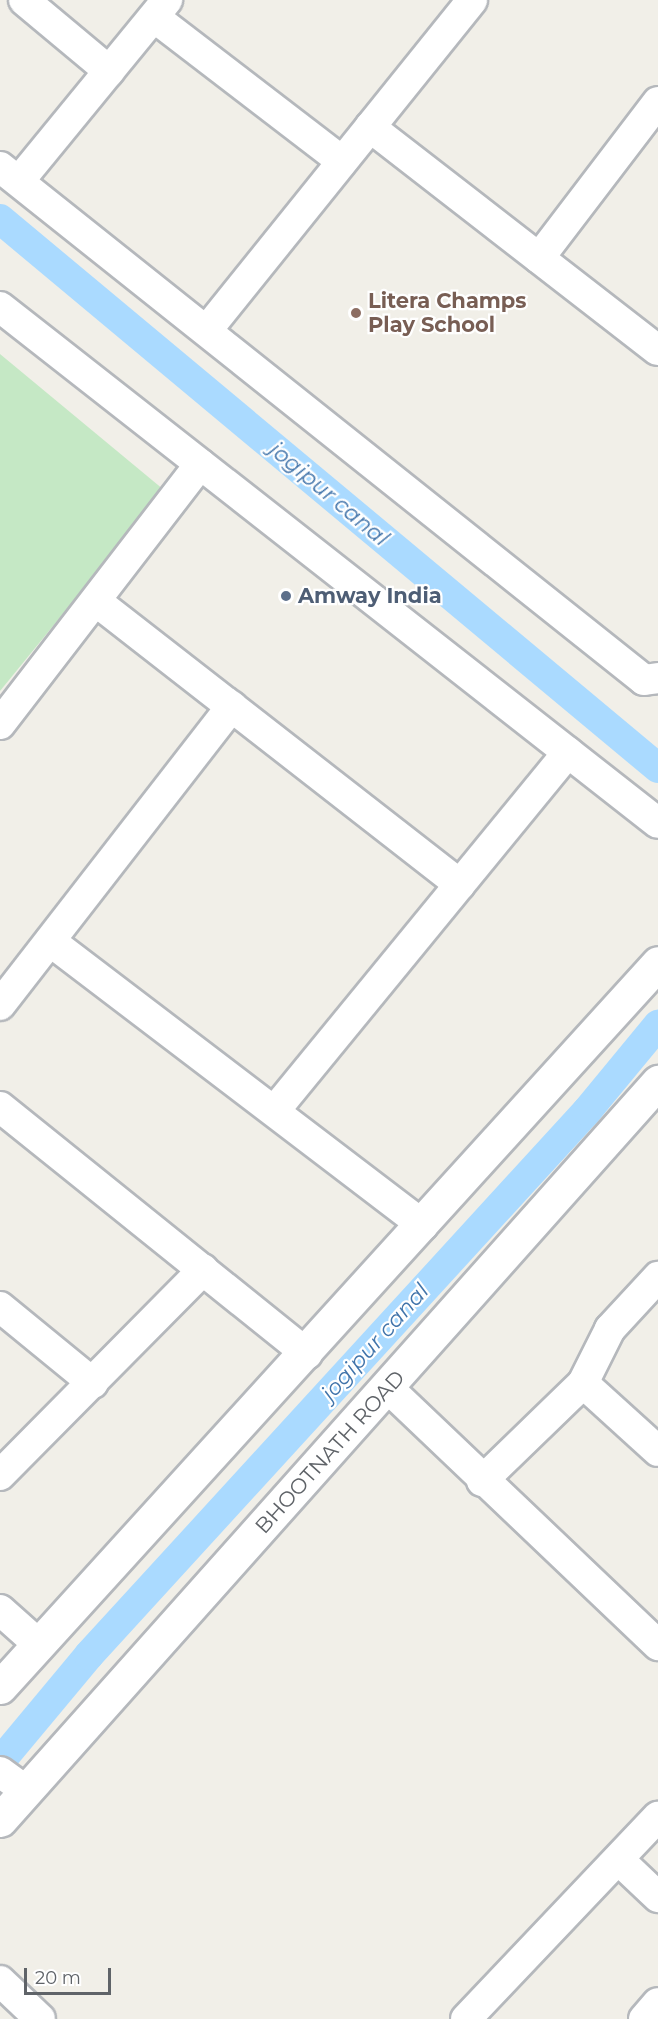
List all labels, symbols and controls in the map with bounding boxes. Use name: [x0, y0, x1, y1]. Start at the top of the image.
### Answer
place label: Litera Champs Play School: [368, 288, 527, 338]
marker: Litera Champs Play School: [349, 306, 363, 320]
water label: jogipur canal: [264, 436, 394, 552]
place label: Amway India: [298, 583, 442, 609]
marker: Amway India: [279, 589, 293, 603]
water label: jogipur canal: [316, 1278, 434, 1406]
street label: BHOOTNATH ROAD: [250, 1365, 410, 1539]
scale bar: [27, 1956, 114, 1994]
text: 20 m: [35, 1967, 81, 1989]

